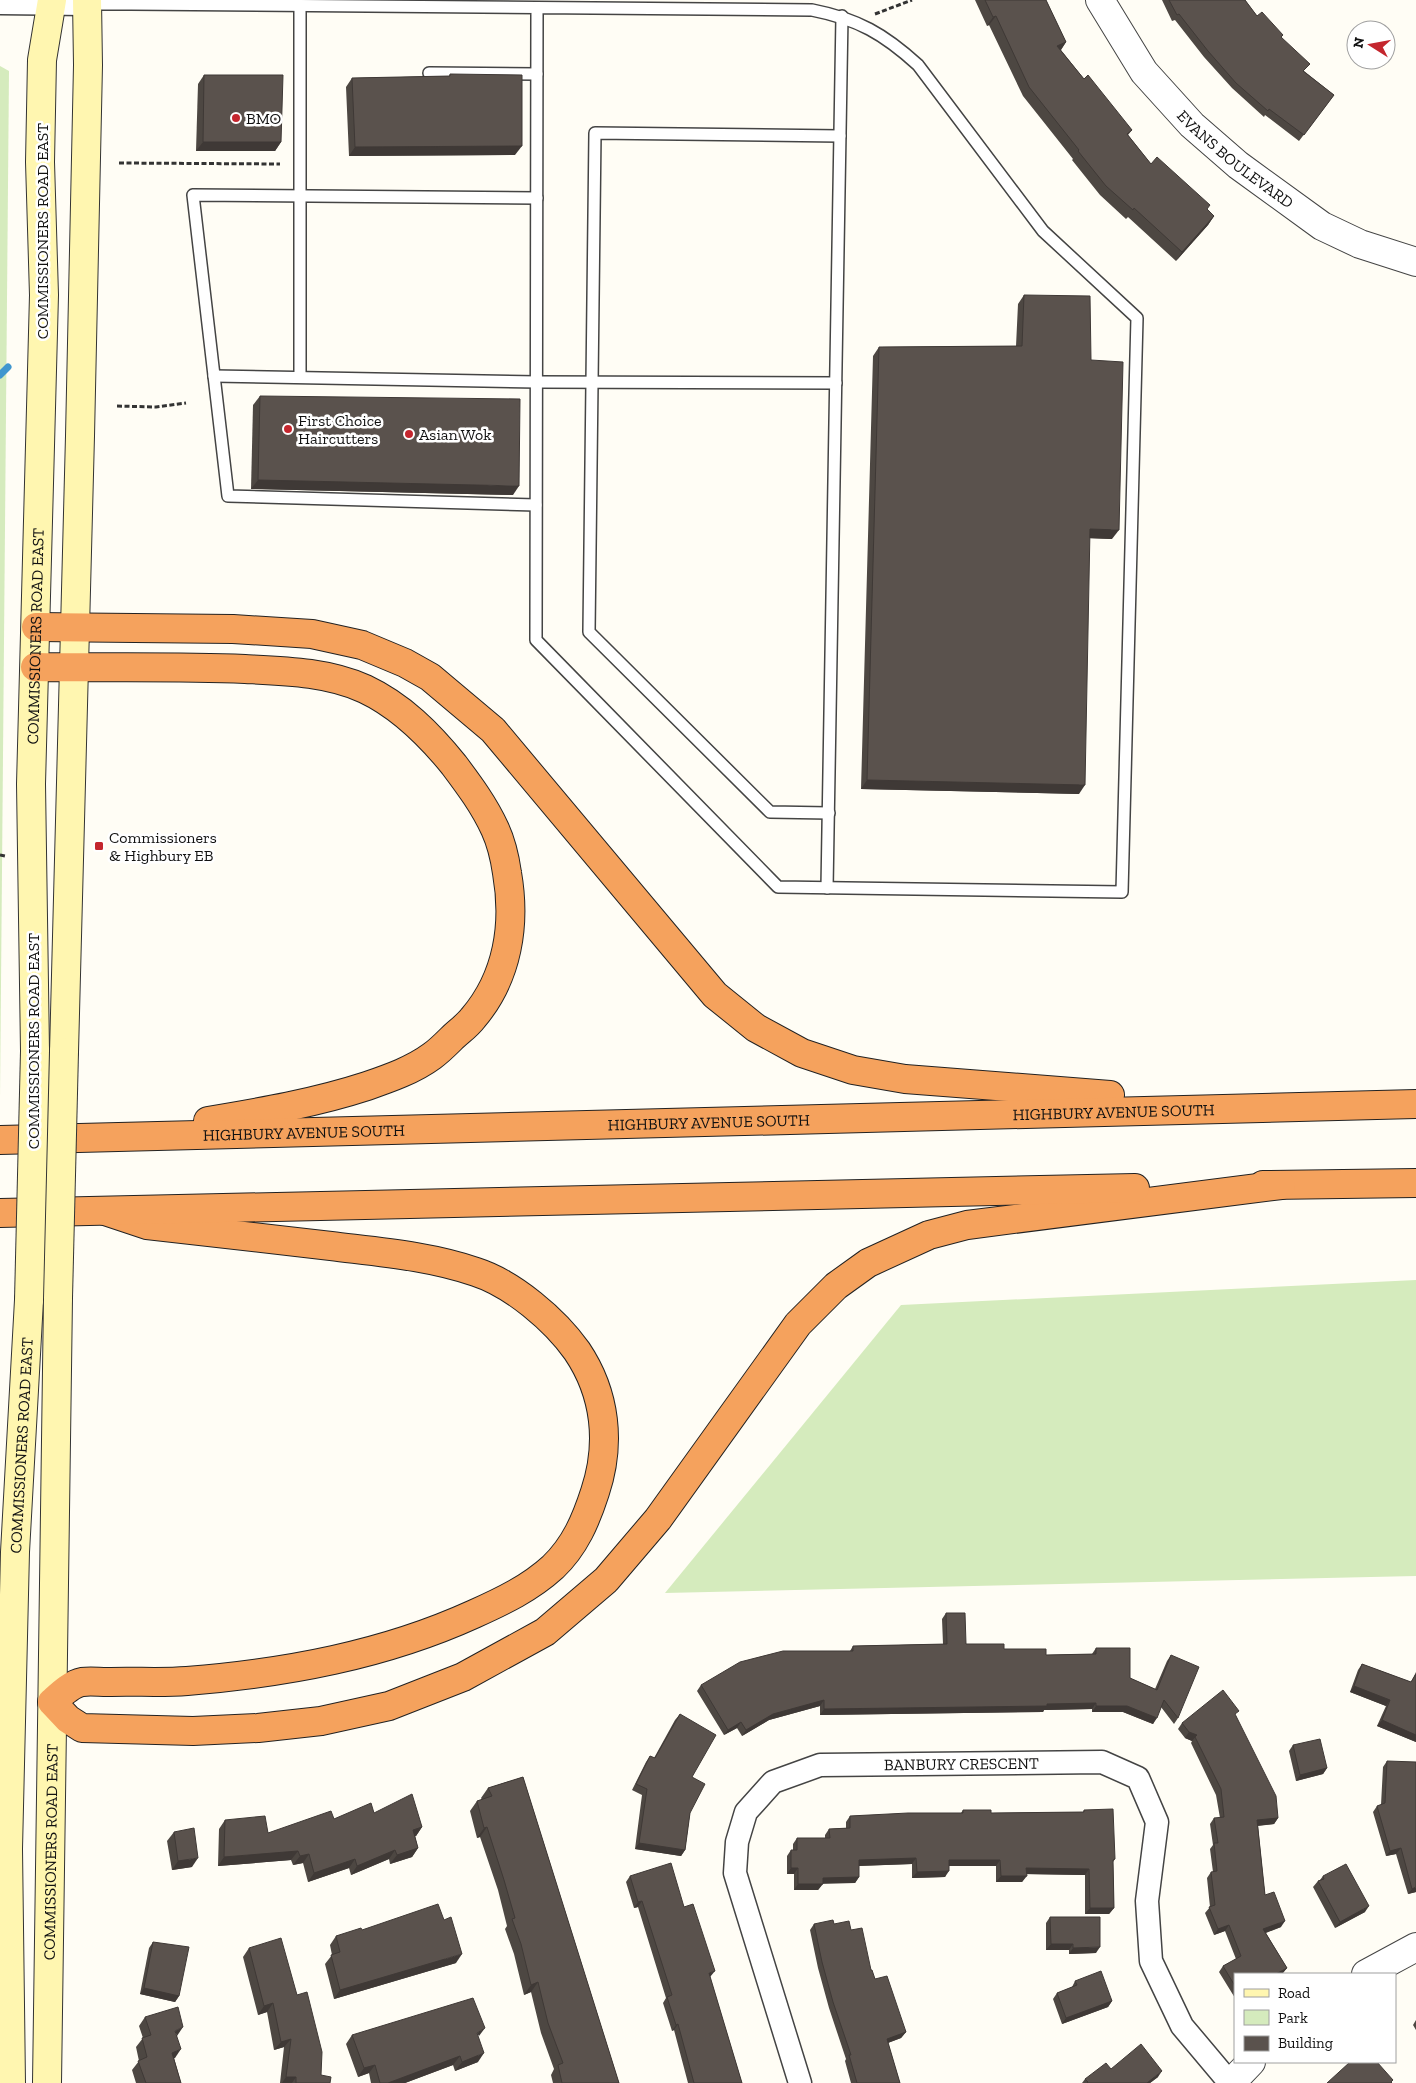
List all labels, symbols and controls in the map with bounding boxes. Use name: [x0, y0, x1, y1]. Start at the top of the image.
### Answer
north arrow: [1346, 20, 1396, 70]
text: N: [1349, 35, 1368, 49]
street label: EVANS BOULEVARD: [1173, 106, 1297, 212]
place label: BMO: [246, 109, 282, 128]
marker: BMO: [230, 112, 242, 124]
street label: COMMISSIONERS ROAD EAST: [33, 123, 52, 339]
place label: First Choice Haircutters: [298, 411, 382, 448]
marker: First Choice Haircutters: [282, 423, 294, 435]
place label: Asian Wok: [419, 425, 492, 444]
marker: Asian Wok: [403, 428, 415, 440]
street label: COMMISSIONERS ROAD EAST: [23, 528, 47, 745]
place label: Commissioners & Highbury EB: [109, 828, 217, 865]
marker: Commissioners & Highbury EB: [93, 840, 105, 852]
street label: COMMISSIONERS ROAD EAST: [24, 933, 43, 1149]
street label: HIGHBURY AVENUE SOUTH: [1012, 1100, 1215, 1124]
street label: HIGHBURY AVENUE SOUTH: [607, 1110, 810, 1134]
street label: HIGHBURY AVENUE SOUTH: [203, 1120, 405, 1144]
street label: COMMISSIONERS ROAD EAST: [5, 1337, 36, 1554]
street label: COMMISSIONERS ROAD EAST: [39, 1744, 61, 1960]
street label: BANBURY CRESCENT: [884, 1753, 1039, 1774]
legend: [1234, 1973, 1396, 2063]
text: Road: [1278, 1984, 1311, 2002]
text: Park: [1278, 2009, 1308, 2027]
text: Building: [1278, 2034, 1333, 2052]

